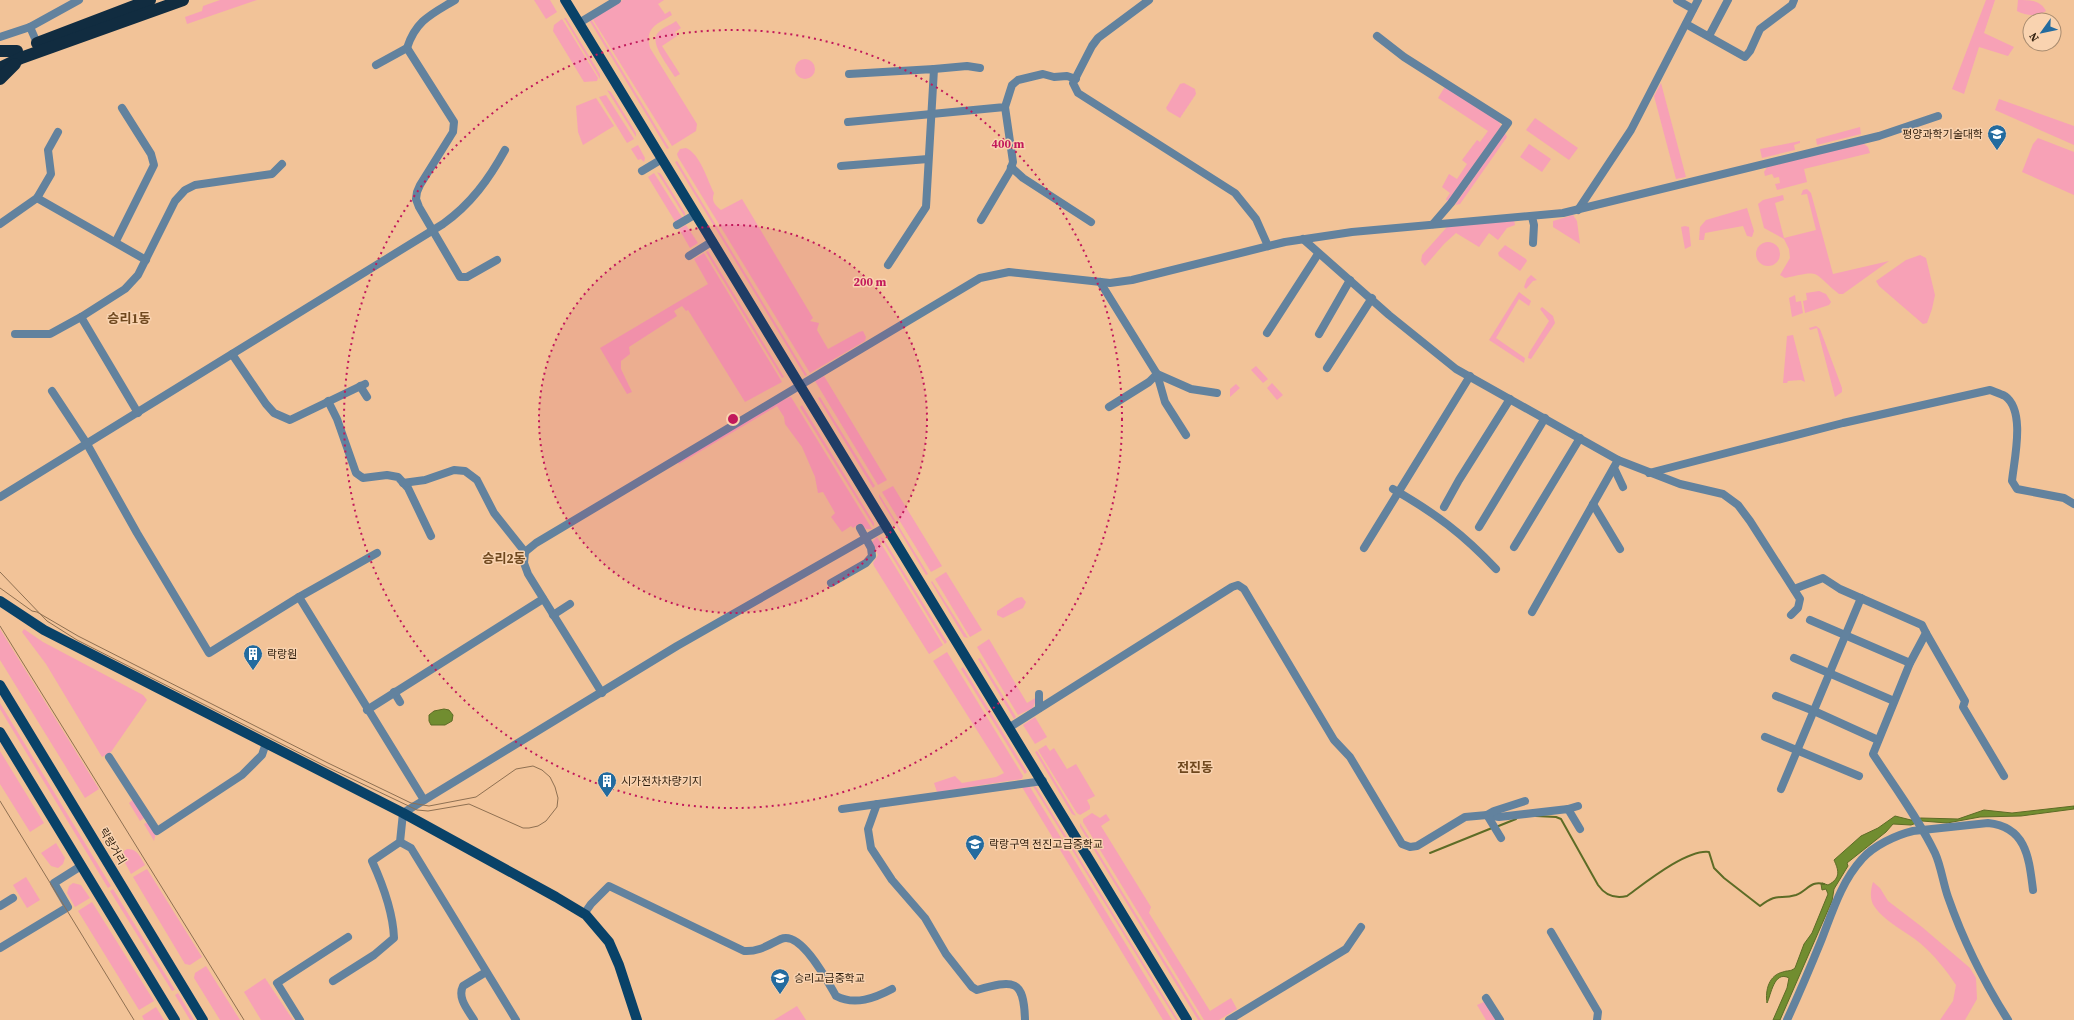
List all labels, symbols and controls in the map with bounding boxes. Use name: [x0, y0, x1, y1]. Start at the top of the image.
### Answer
north arrow: [2022, 12, 2062, 52]
text: N: [2026, 30, 2043, 45]
school or university icon: 평양과학기술대학: [1986, 123, 2008, 151]
place label: 평양과학기술대학: [1902, 127, 1983, 142]
text: 400 m: [992, 136, 1025, 152]
text: 200 m: [854, 274, 887, 290]
district label: 승리1동: [108, 310, 150, 327]
centre of rings: [726, 412, 740, 426]
district label: 승리2동: [483, 550, 525, 567]
building icon: 락랑원: [242, 643, 264, 671]
place label: 락랑원: [267, 647, 297, 662]
district label: 전진동: [1177, 759, 1213, 776]
building icon: 시가전차차량기지: [596, 770, 618, 798]
place label: 시가전차차량기지: [621, 774, 702, 789]
street label: 락랑거리: [96, 825, 129, 867]
school or university icon: 락랑구역 전진고급중학교: [964, 833, 986, 861]
place label: 락랑구역 전진고급중학교: [989, 837, 1103, 852]
school or university icon: 승리고급중학교: [769, 967, 791, 995]
place label: 승리고급중학교: [794, 971, 865, 986]

